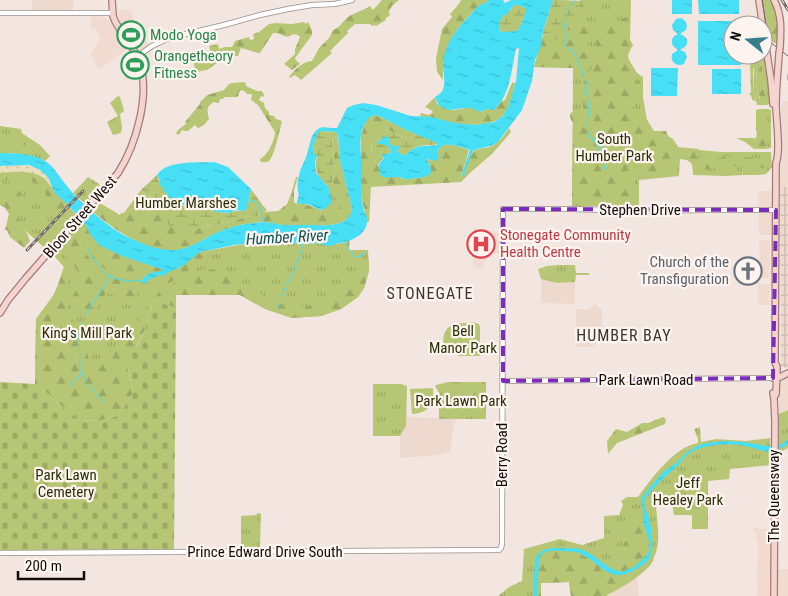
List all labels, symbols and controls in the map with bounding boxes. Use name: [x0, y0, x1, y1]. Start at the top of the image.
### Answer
north arrow: [723, 15, 773, 65]
sports icon: Modo Yoga: [116, 20, 146, 50]
place label: Modo Yoga: [150, 26, 217, 44]
text: N: [727, 30, 744, 43]
place label: Orangetheory Fitness: [154, 47, 233, 82]
sports icon: Orangetheory Fitness: [120, 50, 150, 80]
park label: South Humber Park: [575, 130, 653, 165]
street label: Bloor Street West: [39, 172, 121, 262]
park label: Humber Marshes: [135, 194, 237, 212]
street label: Stephen Drive: [599, 201, 681, 219]
water label: Humber River: [245, 225, 330, 249]
place label: Stonegate Community Health Centre: [500, 226, 631, 261]
hospital icon: Stonegate Community Health Centre: [466, 229, 496, 259]
place label: Church of the Transfiguration: [640, 253, 729, 288]
church icon: Church of the Transfiguration: [733, 256, 763, 286]
district label: STONEGATE: [387, 284, 473, 303]
park label: Bell Manor Park: [429, 322, 497, 357]
park label: King's Mill Park: [42, 324, 132, 342]
district label: HUMBER BAY: [576, 326, 672, 345]
street label: Park Lawn Road: [598, 371, 694, 389]
park label: Park Lawn Park: [415, 392, 507, 410]
street label: Berry Road: [493, 423, 511, 487]
street label: The Queensway: [765, 449, 783, 543]
park label: Park Lawn Cemetery: [35, 466, 97, 501]
park label: Jeff Healey Park: [653, 474, 723, 509]
street label: Prince Edward Drive South: [187, 543, 343, 561]
scale bar: [18, 548, 84, 580]
text: 200 m: [25, 557, 62, 575]

